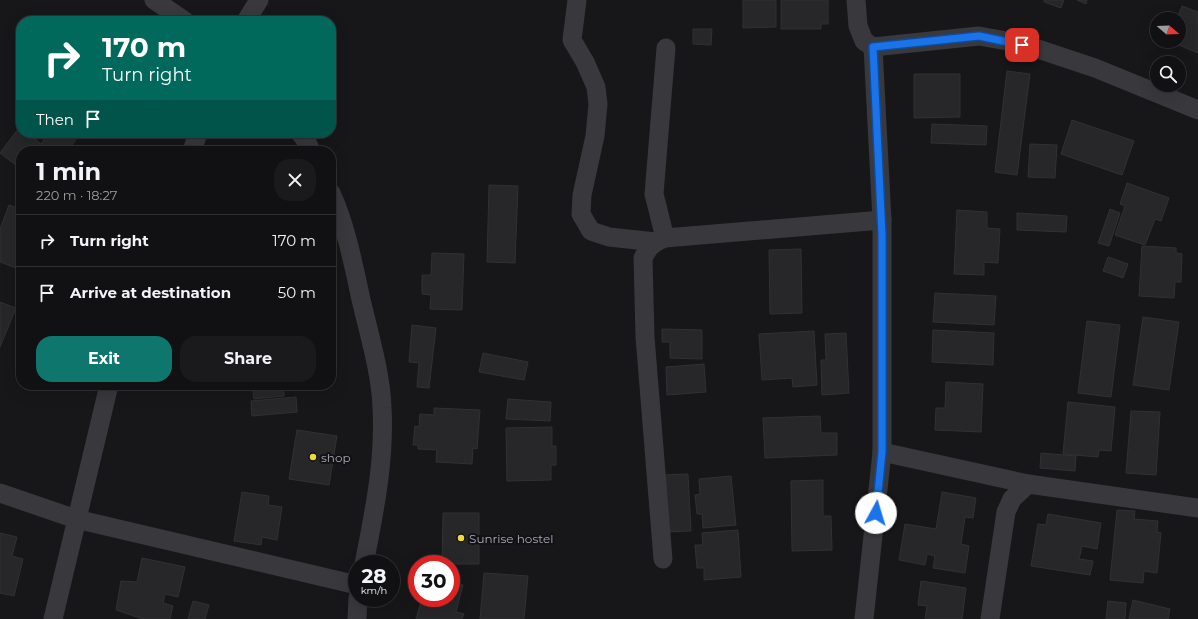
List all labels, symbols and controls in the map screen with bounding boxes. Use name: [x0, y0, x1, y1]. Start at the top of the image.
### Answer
north arrow: [1150, 12, 1186, 48]
map controls: [1150, 12, 1186, 92]
pin: [1005, 28, 1039, 62]
text: 170 m: [102, 30, 186, 64]
icon: right: [36, 32, 88, 84]
icon: arrive: [1011, 34, 1033, 56]
button: search: [1150, 56, 1186, 92]
text: Turn right: [102, 64, 192, 86]
icon: arrive: [82, 108, 104, 130]
text: Then: [36, 110, 74, 129]
text: 1 min: [36, 157, 101, 186]
button: close: [274, 159, 316, 201]
text: 220 m · 18:27: [36, 187, 117, 203]
icon: right: [36, 230, 58, 252]
text: Turn right: [70, 231, 149, 250]
text: 170 m: [272, 231, 316, 250]
icon: arrive: [36, 282, 58, 304]
text: Arrive at destination: [70, 283, 231, 302]
text: 50 m: [278, 283, 316, 302]
button: Exit: [36, 336, 172, 382]
button: Share: [180, 336, 316, 382]
place label: shop: [321, 450, 351, 465]
marker: shop: [308, 452, 318, 462]
position arrow: [855, 492, 897, 534]
place label: Sunrise hostel: [469, 531, 553, 546]
marker: Sunrise hostel: [456, 533, 466, 543]
speed limit sign: 30: [408, 555, 460, 607]
text: 28: [362, 564, 387, 588]
text: km/h: [361, 584, 387, 597]

